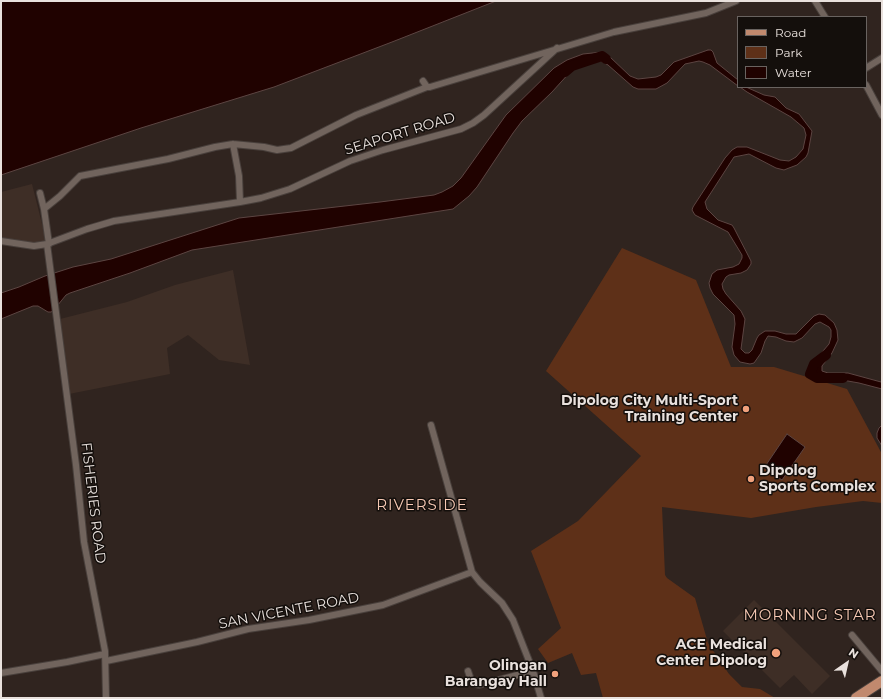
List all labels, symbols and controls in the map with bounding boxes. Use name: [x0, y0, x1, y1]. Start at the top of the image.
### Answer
legend: [737, 16, 867, 88]
text: Road: [775, 25, 806, 40]
text: Park: [775, 45, 802, 60]
text: Water: [775, 65, 811, 80]
street label: SEAPORT ROAD: [343, 109, 457, 159]
place label: Dipolog City Multi-Sport Training Center: [561, 393, 738, 426]
marker: Dipolog City Multi-Sport Training Center: [741, 404, 751, 414]
street label: FISHERIES ROAD: [77, 442, 109, 564]
place label: Dipolog Sports Complex: [759, 463, 875, 496]
marker: Dipolog Sports Complex: [746, 474, 756, 484]
district label: RIVERSIDE: [376, 497, 468, 515]
street label: SAN VICENTE ROAD: [217, 589, 361, 633]
district label: MORNING STAR: [744, 607, 876, 625]
place label: ACE Medical Center Dipolog: [656, 637, 767, 670]
north arrow: [827, 643, 867, 683]
text: N: [846, 645, 861, 661]
marker: ACE Medical Center Dipolog: [770, 647, 782, 659]
place label: Olingan Barangay Hall: [445, 658, 547, 690]
marker: Olingan Barangay Hall: [550, 669, 560, 679]

